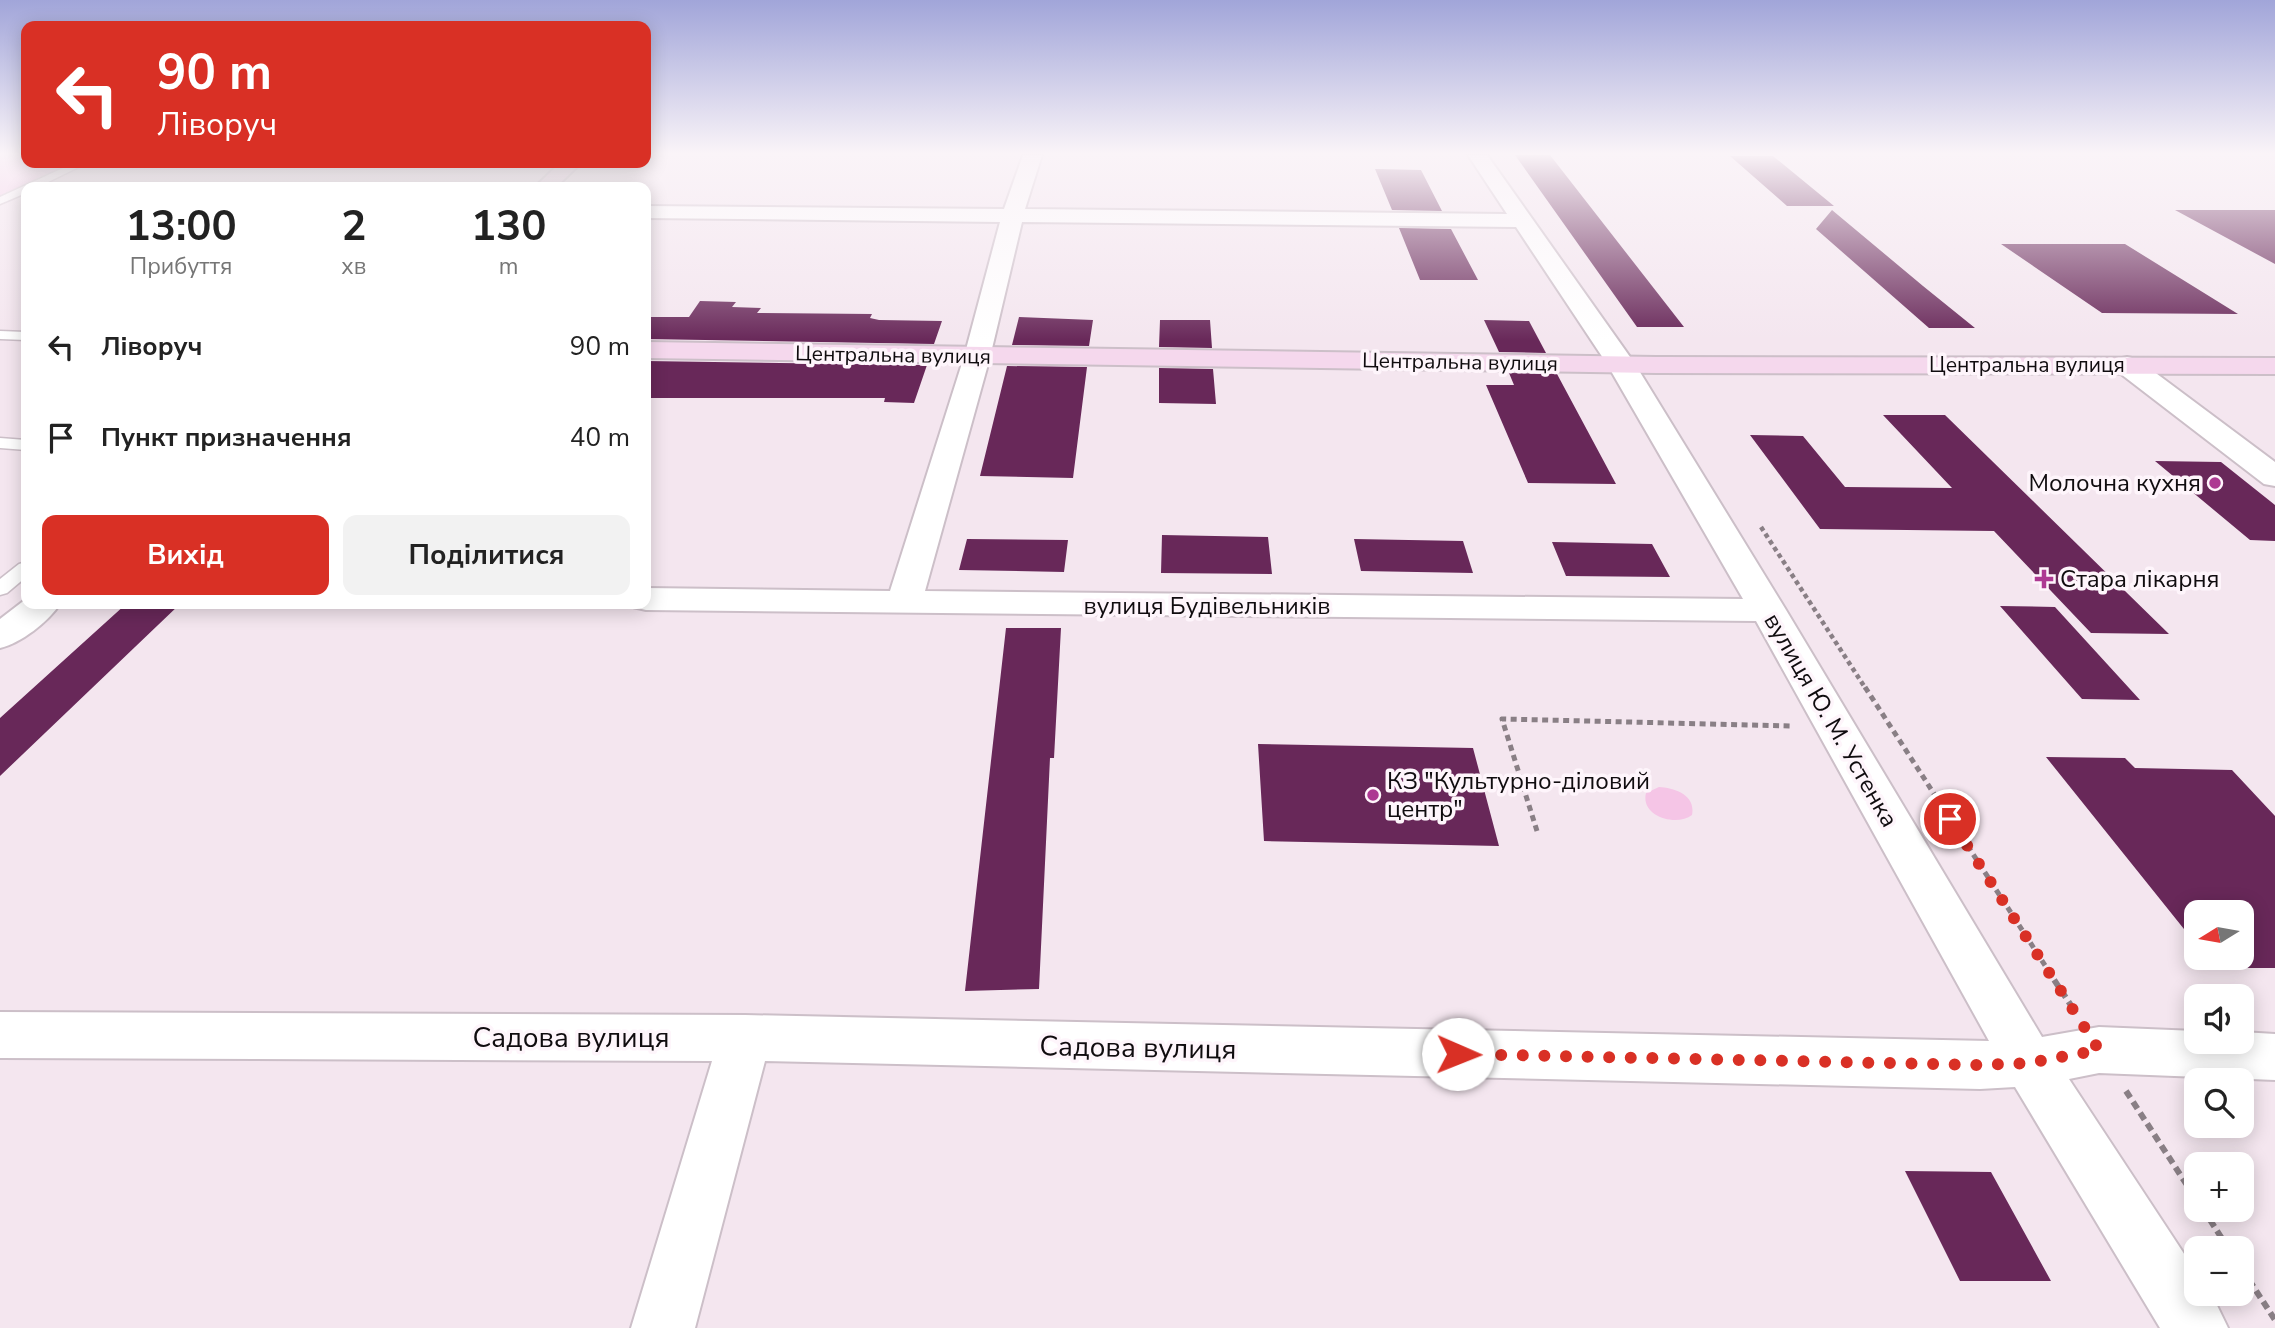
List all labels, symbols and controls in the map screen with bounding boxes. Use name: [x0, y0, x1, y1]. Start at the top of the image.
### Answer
text: 90 m: [157, 39, 272, 106]
icon: left: [42, 49, 133, 140]
text: Ліворуч: [157, 103, 277, 146]
text: 13:00: [125, 198, 237, 255]
text: 2: [341, 198, 366, 255]
text: 130: [471, 198, 546, 255]
text: Прибуття: [130, 251, 232, 282]
text: хв: [341, 251, 366, 282]
text: m: [499, 251, 519, 282]
icon: left: [42, 328, 80, 366]
text: Ліворуч: [101, 329, 202, 364]
text: 90 m: [570, 329, 630, 364]
street label: Центральна вулиця: [795, 339, 991, 371]
street label: Центральна вулиця: [1362, 346, 1558, 378]
street label: Центральна вулиця: [1929, 351, 2125, 379]
icon: arrive: [42, 419, 80, 457]
text: Пункт призначення: [101, 420, 352, 455]
text: 40 m: [570, 420, 630, 455]
place label: Молочна кухня: [2028, 467, 2201, 499]
marker: Молочна кухня: [2207, 475, 2223, 491]
button: Вихід: [42, 515, 329, 595]
button: Поділитися: [343, 515, 630, 595]
place label: Стара лікарня: [2060, 563, 2219, 595]
marker: Стара лікарня: [2034, 569, 2054, 589]
street label: вулиця Будівельників: [1084, 590, 1330, 622]
street label: вулиця Ю. М. Устенка: [1757, 607, 1905, 833]
place label: КЗ "Культурно-діловий центр": [1387, 765, 1650, 825]
marker: КЗ "Культурно-діловий центр": [1365, 787, 1381, 803]
pin: [1920, 789, 1980, 849]
icon: arrive: [1931, 800, 1969, 838]
north arrow: [2184, 900, 2254, 970]
map controls: [2184, 900, 2254, 1306]
button: sound: [2184, 984, 2254, 1054]
position arrow: [1421, 1017, 1495, 1091]
street label: Садова вулиця: [472, 1019, 670, 1057]
street label: Садова вулиця: [1039, 1027, 1237, 1069]
button: search: [2184, 1068, 2254, 1138]
button: +: [2184, 1152, 2254, 1222]
button: −: [2184, 1236, 2254, 1306]

